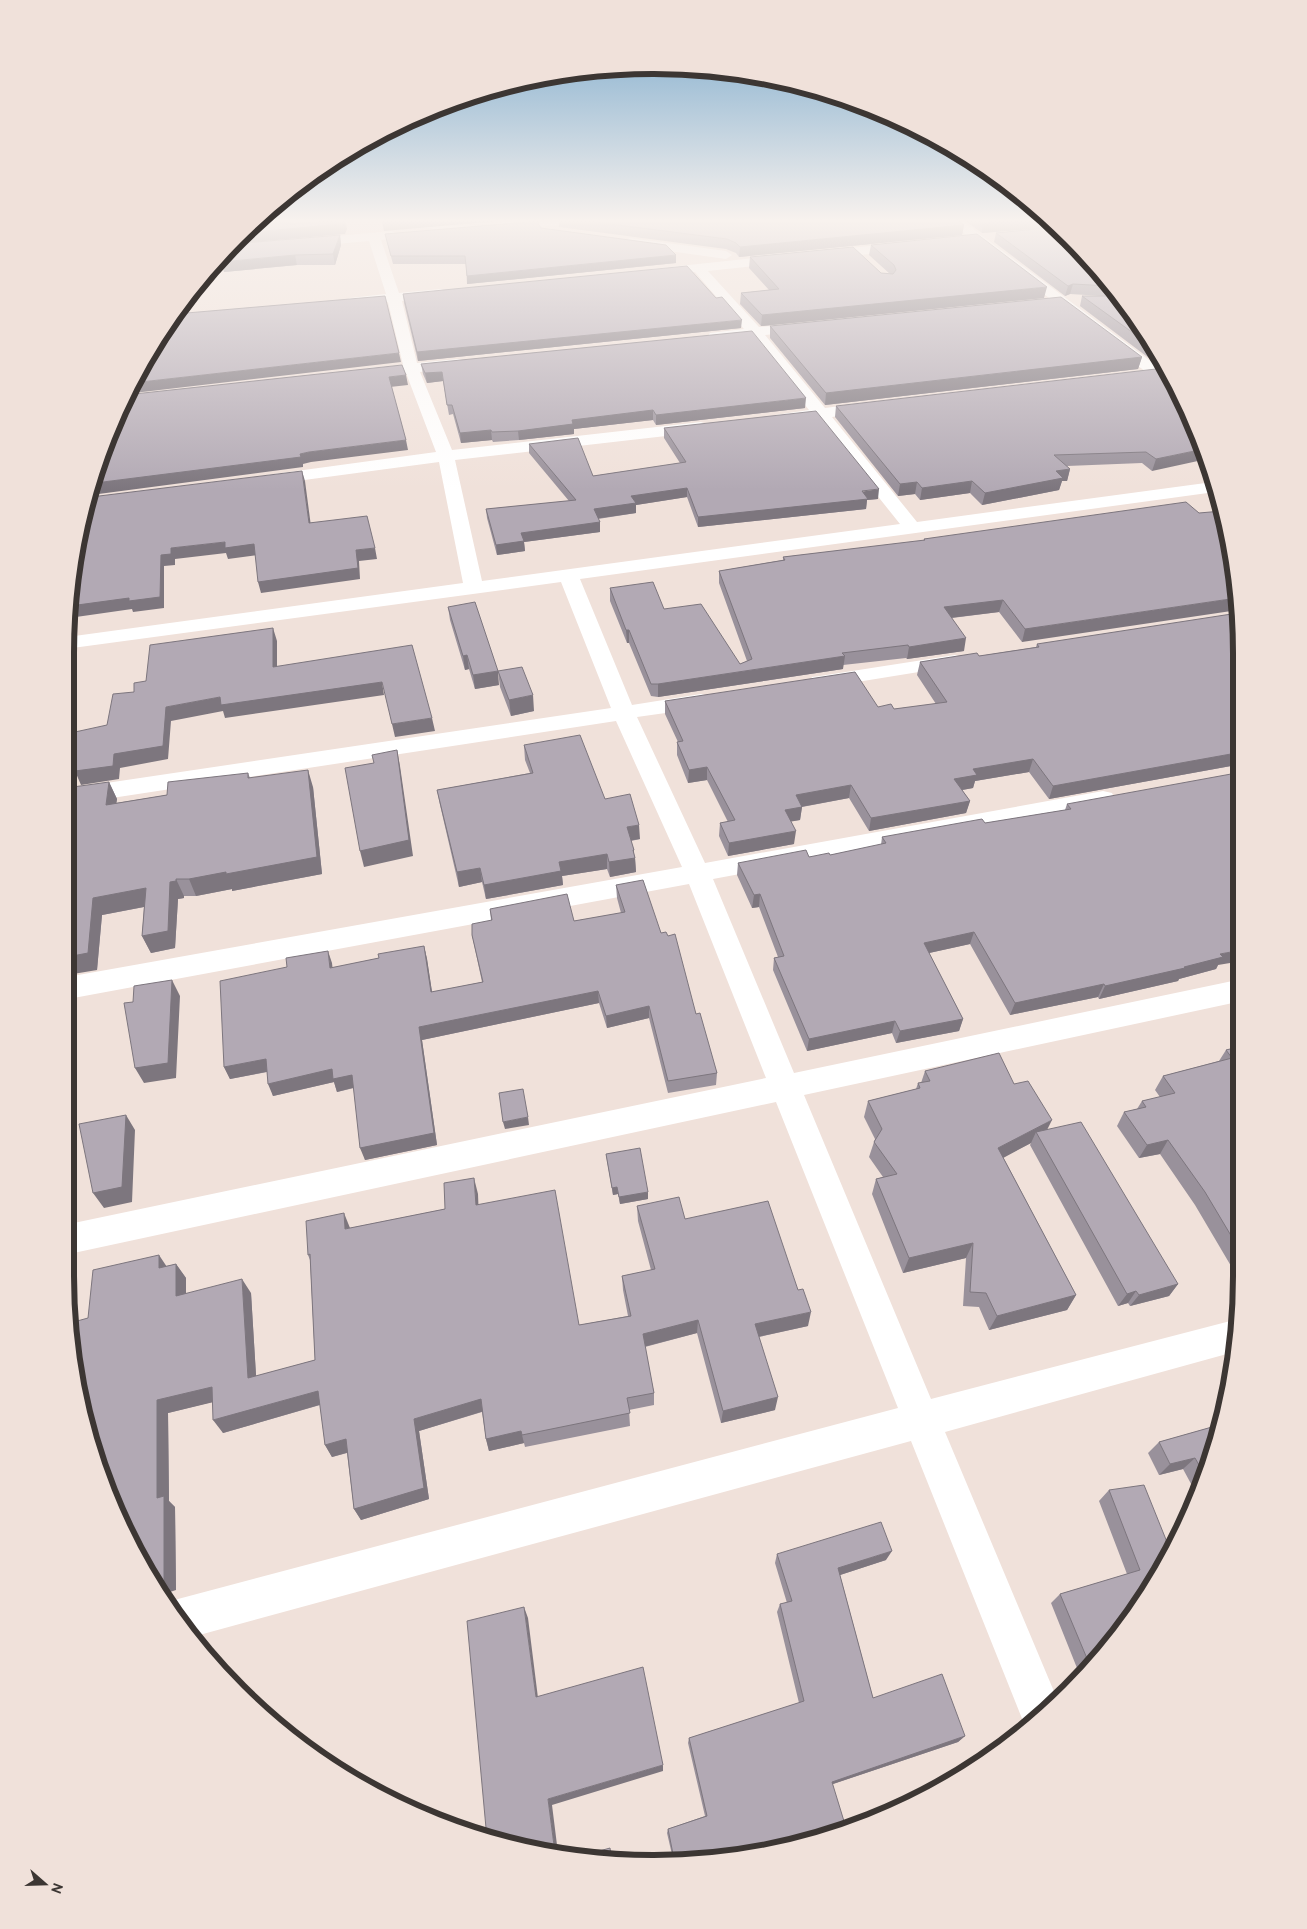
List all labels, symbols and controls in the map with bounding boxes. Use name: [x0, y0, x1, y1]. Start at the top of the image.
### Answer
north arrow: [20, 1859, 70, 1909]
text: N: [46, 1880, 66, 1896]

